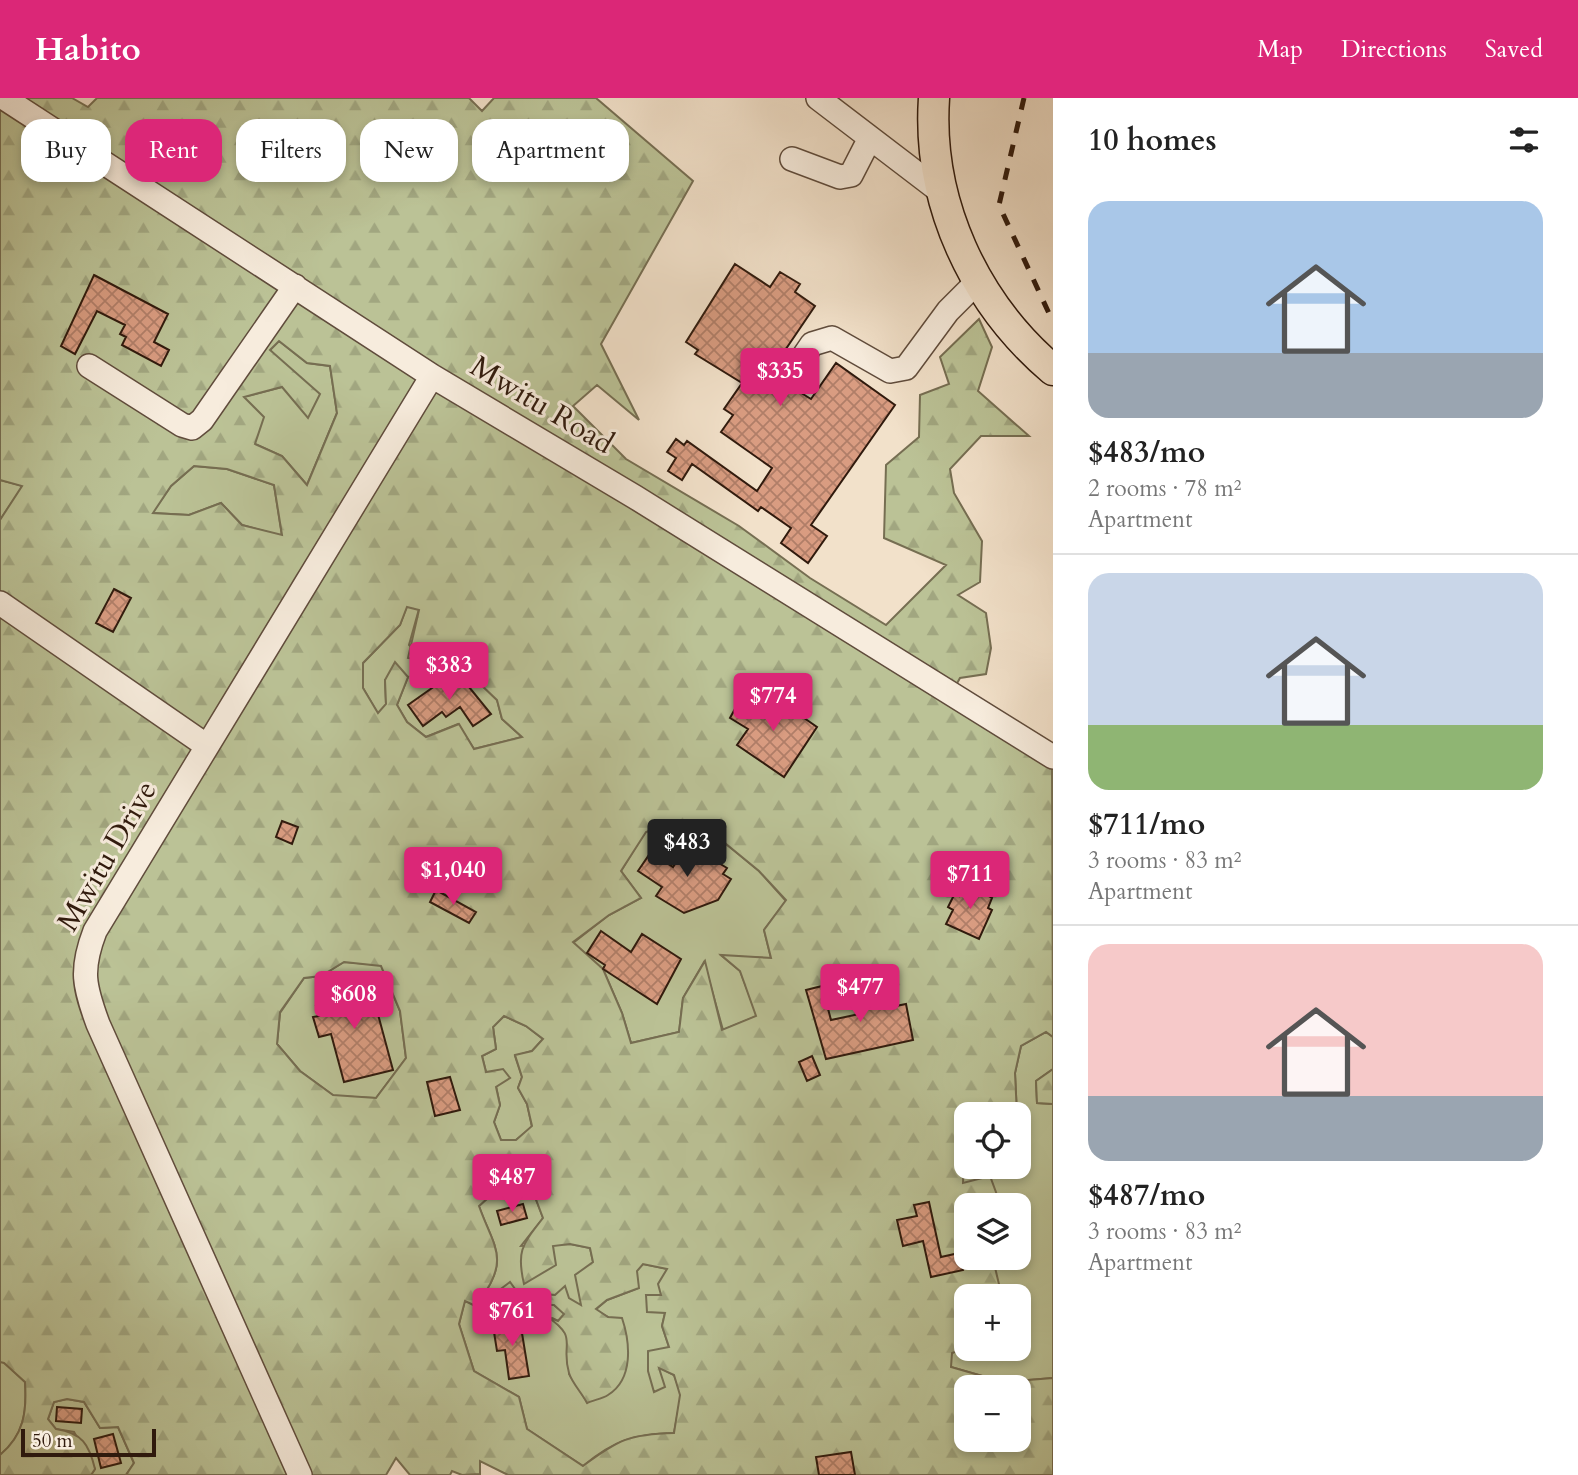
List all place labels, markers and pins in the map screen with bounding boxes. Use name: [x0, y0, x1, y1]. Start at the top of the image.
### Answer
pin: $335: [739, 348, 821, 408]
pin: $383: [408, 642, 490, 702]
pin: $774: [732, 674, 814, 733]
pin: $483: [646, 820, 728, 879]
pin: $1,040: [396, 848, 510, 907]
pin: $711: [929, 852, 1011, 911]
pin: $477: [819, 964, 901, 1024]
pin: $608: [313, 972, 395, 1031]
pin: $487: [471, 1154, 553, 1214]
pin: $761: [471, 1288, 553, 1348]

